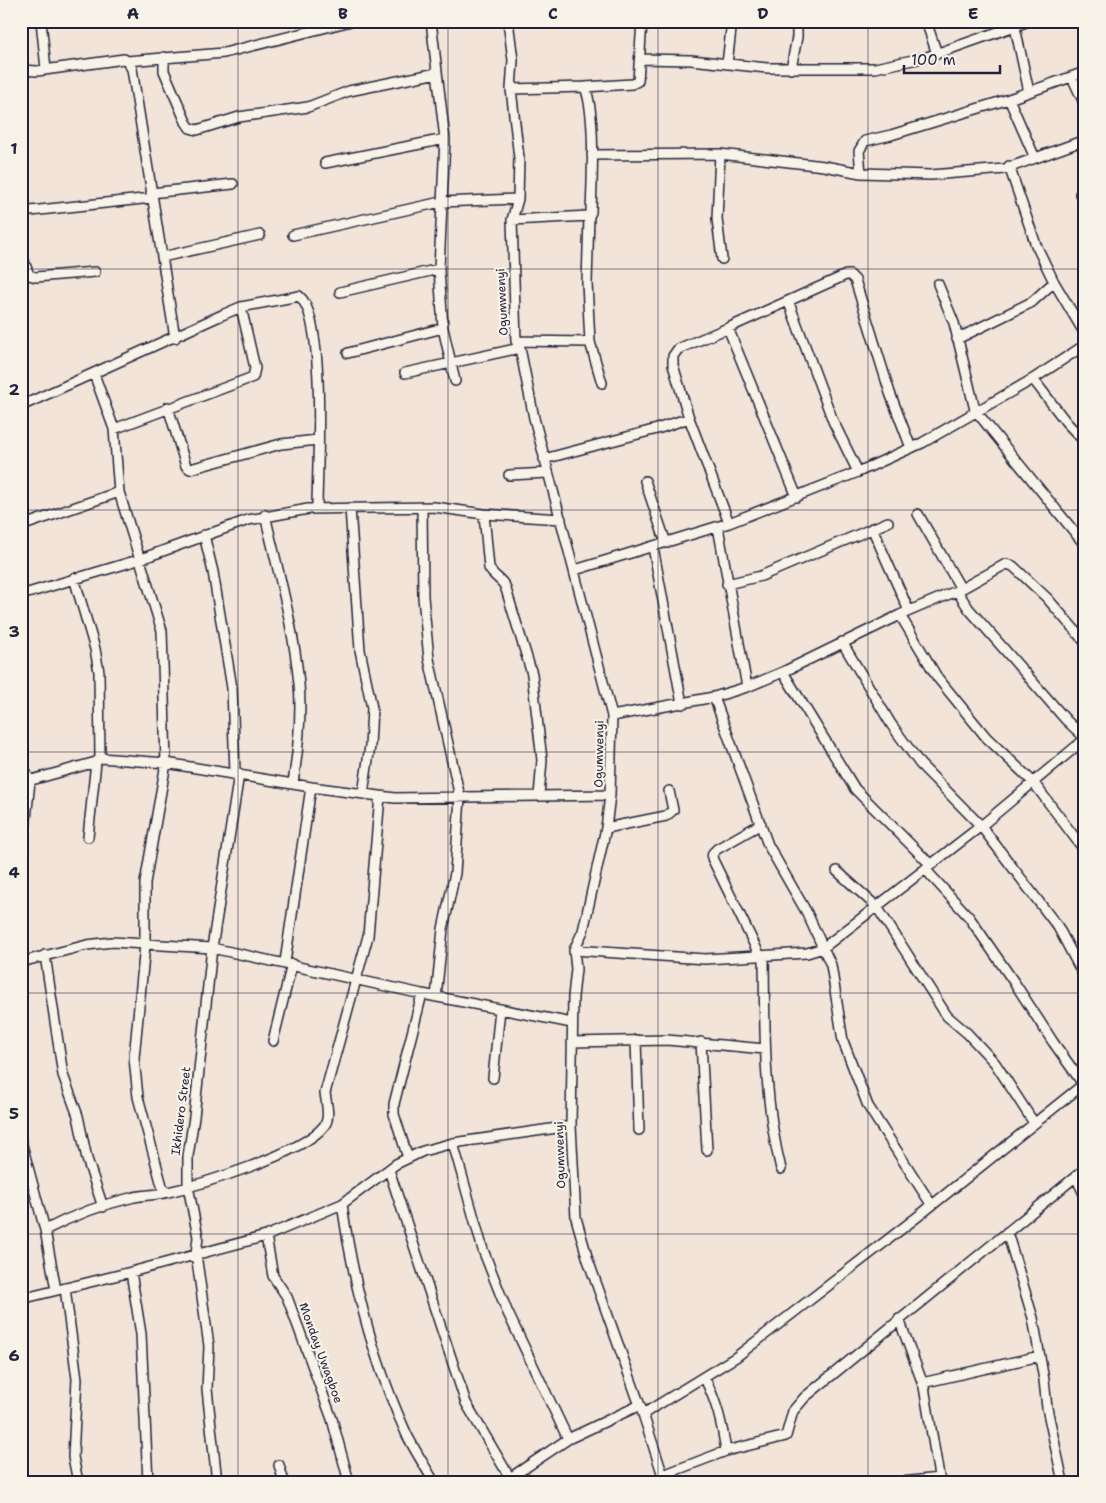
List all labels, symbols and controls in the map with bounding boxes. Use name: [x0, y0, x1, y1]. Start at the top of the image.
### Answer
text: A: [127, 3, 139, 24]
text: B: [338, 3, 348, 24]
text: C: [548, 3, 558, 24]
text: D: [757, 3, 769, 24]
text: E: [968, 3, 978, 24]
scale bar: [904, 42, 1000, 74]
text: 100 m: [911, 50, 956, 70]
text: 1: [10, 138, 18, 159]
street label: Ogumwenyi: [492, 268, 512, 336]
text: 2: [8, 379, 20, 400]
text: 3: [8, 621, 20, 642]
street label: Ogumwenyi: [590, 720, 608, 788]
text: 4: [8, 862, 20, 883]
street label: Ikhidero Street: [168, 1066, 194, 1156]
text: 5: [9, 1103, 19, 1124]
street label: Ogumwenyi: [551, 1121, 569, 1189]
street label: Monday Uwagboe: [295, 1300, 347, 1406]
text: 6: [8, 1345, 20, 1366]

